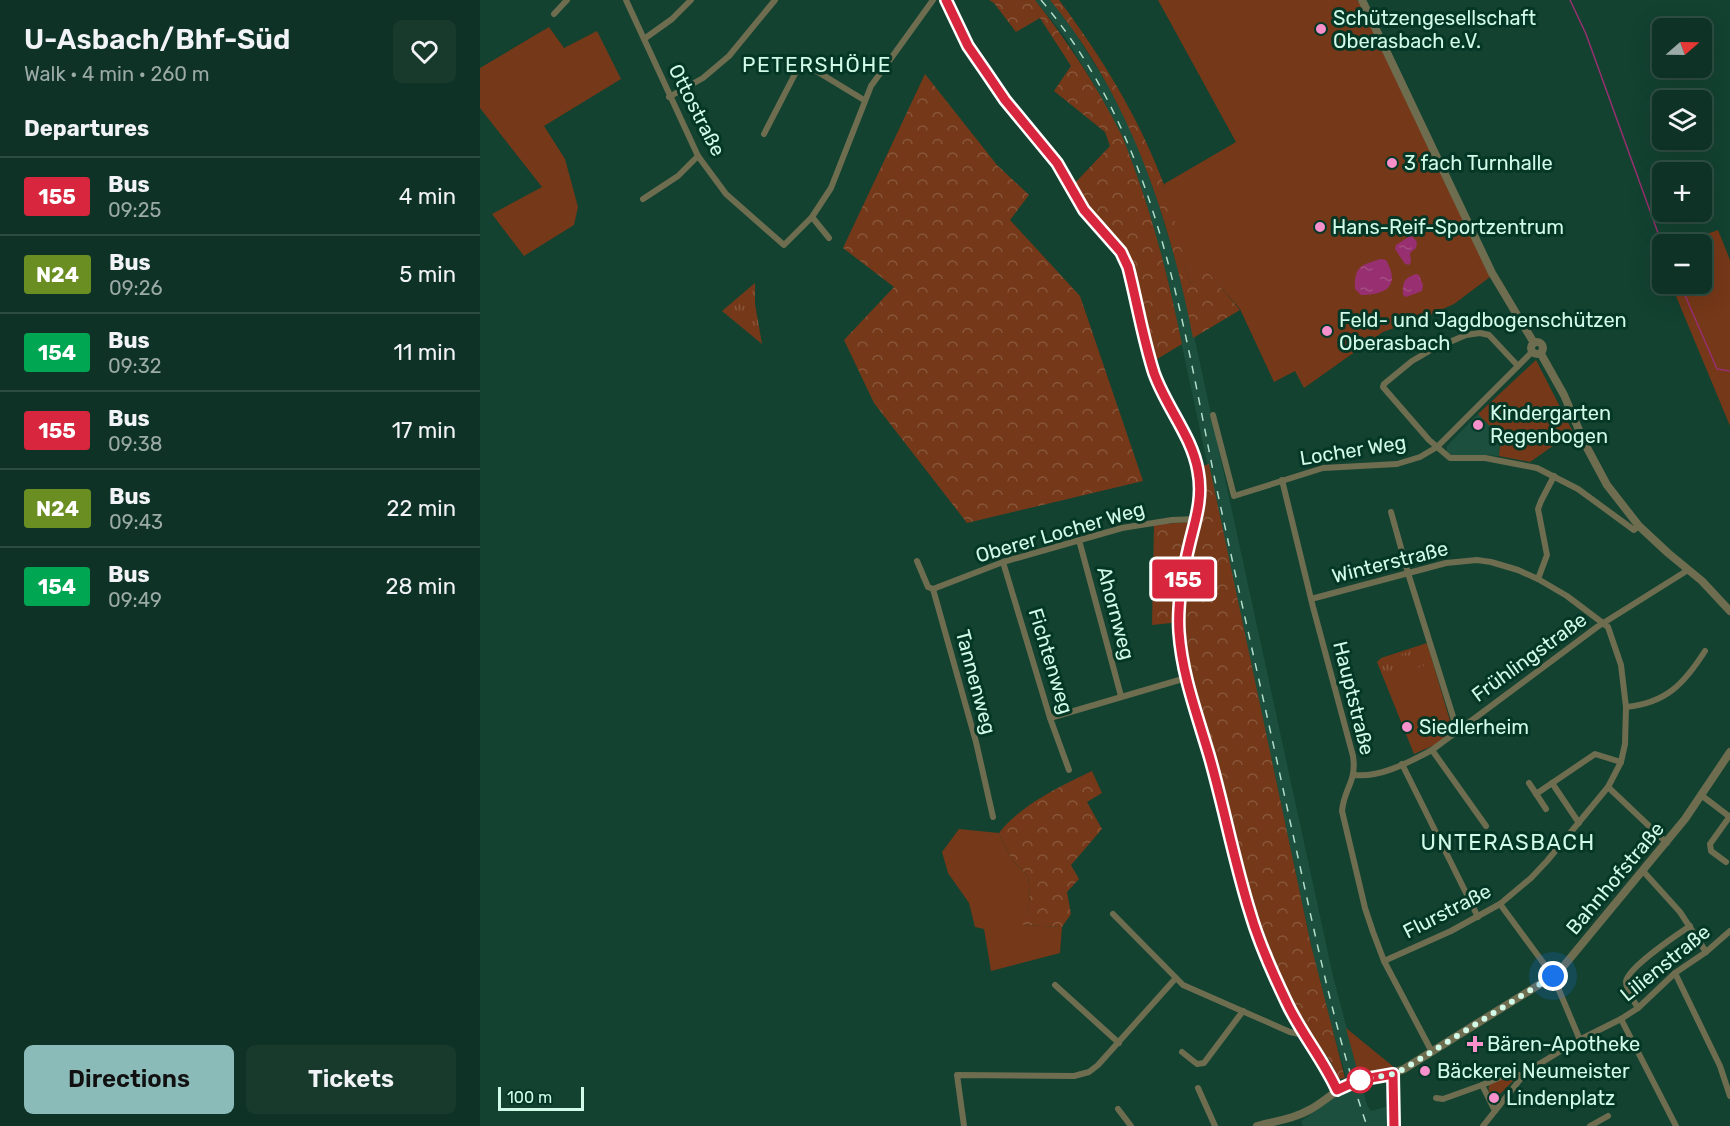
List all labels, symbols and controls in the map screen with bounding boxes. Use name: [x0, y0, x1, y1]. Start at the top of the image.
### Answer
place label: Schützengesellschaft Oberasbach e.V.: [1333, 6, 1536, 53]
north arrow: [1652, 18, 1712, 78]
map controls: [1652, 18, 1712, 294]
button: heart: [393, 20, 456, 83]
marker: Schützengesellschaft Oberasbach e.V.: [1314, 22, 1328, 36]
text: U-Asbach/Bhf-Süd: [24, 23, 290, 56]
district label: PETERSHÖHE: [742, 52, 892, 77]
street label: Ottostraße: [664, 60, 730, 160]
text: Walk · 4 min · 260 m: [24, 62, 210, 86]
button: layers: [1652, 90, 1712, 150]
text: Departures: [24, 115, 149, 142]
place label: 3 fach Turnhalle: [1404, 151, 1553, 175]
marker: 3 fach Turnhalle: [1385, 156, 1399, 170]
button: +: [1652, 162, 1712, 222]
text: Bus: [108, 171, 150, 198]
text: 4 min: [399, 183, 456, 210]
text: 155: [38, 184, 76, 209]
text: 09:25: [108, 198, 161, 222]
place label: Hans-Reif-Sportzentrum: [1332, 215, 1564, 239]
marker: Hans-Reif-Sportzentrum: [1313, 220, 1327, 234]
button: −: [1652, 234, 1712, 294]
text: Bus: [109, 249, 151, 276]
text: 5 min: [399, 261, 456, 288]
text: N24: [36, 262, 79, 287]
text: 09:26: [109, 276, 162, 300]
place label: Feld- und Jagdbogenschützen Oberasbach: [1339, 308, 1627, 355]
marker: Feld- und Jagdbogenschützen Oberasbach: [1320, 324, 1334, 338]
text: Bus: [108, 327, 150, 354]
text: 11 min: [394, 339, 456, 366]
text: 154: [38, 340, 76, 365]
text: 09:32: [108, 354, 161, 378]
place label: Kindergarten Regenbogen: [1490, 401, 1611, 448]
text: Bus: [108, 405, 150, 432]
text: 17 min: [392, 417, 456, 444]
text: 155: [38, 418, 76, 443]
marker: Kindergarten Regenbogen: [1471, 418, 1485, 432]
street label: Locher Weg: [1298, 430, 1408, 470]
text: 09:38: [108, 432, 162, 456]
text: Bus: [109, 483, 151, 510]
text: 22 min: [387, 495, 456, 522]
text: N24: [36, 496, 79, 521]
street label: Oberer Locher Weg: [973, 496, 1147, 568]
text: 09:43: [109, 510, 163, 534]
street label: Winterstraße: [1329, 536, 1451, 588]
line badge: 155: [1148, 560, 1218, 598]
text: Bus: [108, 561, 150, 588]
street label: Ahornweg: [1092, 564, 1140, 662]
text: 155: [1164, 567, 1202, 592]
text: 28 min: [385, 573, 456, 600]
text: 154: [38, 574, 76, 599]
text: 09:49: [108, 588, 162, 612]
street label: Fichtenweg: [1024, 605, 1078, 717]
street label: Frühlingstraße: [1467, 607, 1591, 707]
street label: Tannenweg: [951, 627, 1001, 737]
street label: Hauptstraße: [1328, 639, 1380, 757]
place label: Siedlerheim: [1419, 715, 1529, 739]
marker: Siedlerheim: [1400, 720, 1414, 734]
street label: Bahnhofstraße: [1561, 817, 1669, 939]
district label: UNTERASBACH: [1420, 829, 1596, 856]
street label: Flurstraße: [1399, 879, 1495, 943]
street label: Lilienstraße: [1615, 920, 1715, 1006]
your location: [1538, 961, 1568, 991]
place label: Bären-Apotheke: [1487, 1032, 1640, 1056]
marker: Bären-Apotheke: [1468, 1037, 1482, 1051]
button: Directions: [24, 1045, 234, 1114]
button: Tickets: [246, 1045, 456, 1114]
place label: Bäckerei Neumeister: [1437, 1059, 1630, 1083]
marker: Bäckerei Neumeister: [1418, 1064, 1432, 1078]
unlabelled marker: [1347, 1067, 1373, 1093]
scale bar: [498, 1084, 584, 1112]
place label: Lindenplatz: [1506, 1086, 1615, 1110]
text: 100 m: [507, 1088, 552, 1107]
marker: Lindenplatz: [1487, 1091, 1501, 1105]

